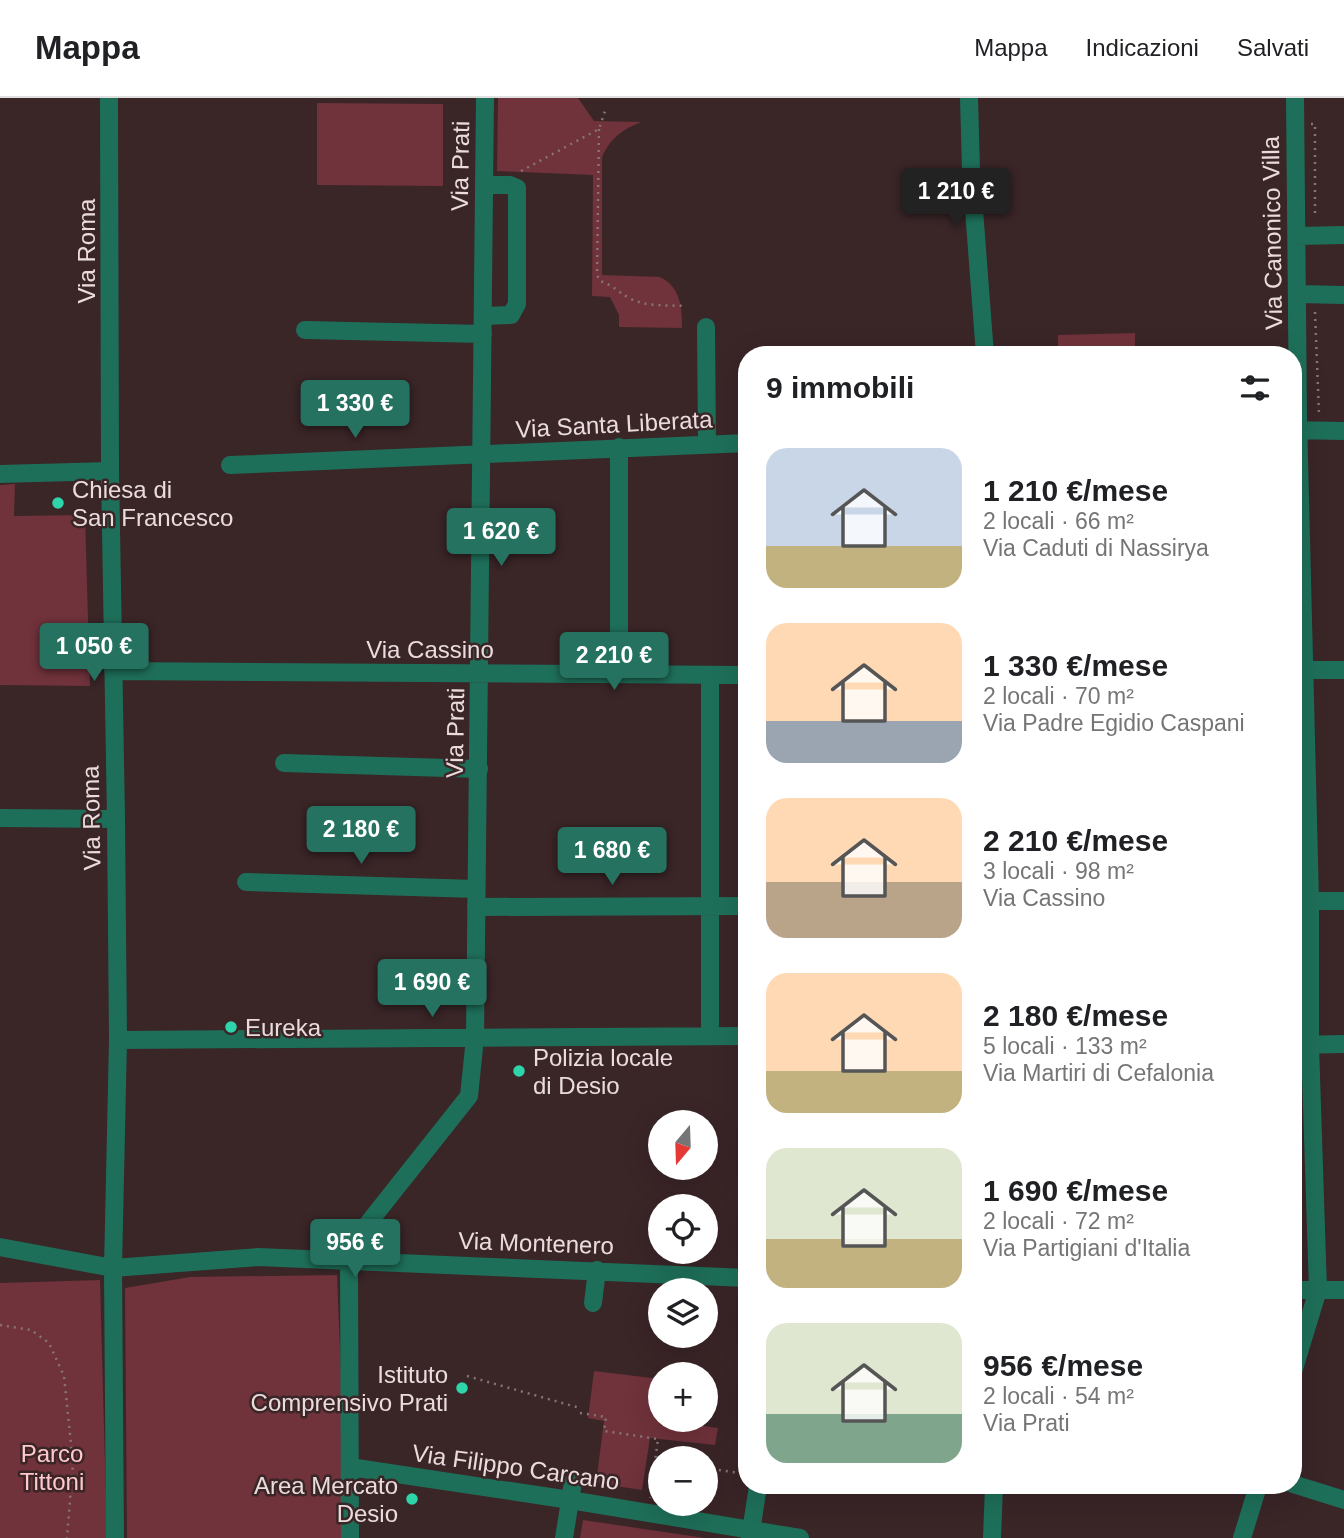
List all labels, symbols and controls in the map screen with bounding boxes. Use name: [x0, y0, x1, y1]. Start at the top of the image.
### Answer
text: Mappa: [35, 29, 140, 66]
text: Mappa: [974, 34, 1048, 61]
text: Indicazioni: [1086, 34, 1199, 61]
text: Salvati: [1237, 34, 1309, 61]
street label: Via Prati: [446, 121, 474, 211]
street label: Via Canonico Villa: [1257, 135, 1287, 330]
pin: 1 210 €: [891, 169, 1021, 228]
text: 1 210 €: [918, 178, 994, 204]
street label: Via Roma: [73, 198, 100, 303]
icon: filters: [1236, 369, 1274, 407]
text: 9 immobili: [766, 371, 914, 404]
pin: 1 330 €: [290, 380, 420, 440]
text: 1 330 €: [317, 390, 393, 416]
street label: Via Santa Liberata: [515, 405, 714, 443]
text: 1 210 €/mese: [983, 474, 1168, 507]
place label: Chiesa di San Francesco: [72, 476, 233, 531]
icon: home: [822, 476, 906, 560]
marker: Chiesa di San Francesco: [50, 495, 66, 511]
pin: 1 620 €: [436, 508, 566, 568]
text: 2 locali · 66 m²: [983, 508, 1134, 534]
text: 1 620 €: [463, 518, 539, 544]
text: Via Caduti di Nassirya: [983, 535, 1209, 561]
pin: 1 050 €: [29, 624, 159, 683]
pin: 2 210 €: [549, 632, 679, 692]
text: 1 050 €: [56, 633, 132, 659]
street label: Via Cassino: [366, 636, 494, 663]
text: 2 210 €: [576, 642, 652, 668]
text: 1 330 €/mese: [983, 649, 1168, 682]
icon: home: [822, 651, 906, 735]
text: 2 locali · 70 m²: [983, 683, 1134, 709]
street label: Via Prati: [441, 688, 469, 778]
text: Via Padre Egidio Caspani: [983, 710, 1245, 736]
street label: Via Roma: [77, 765, 105, 871]
pin: 2 180 €: [296, 806, 426, 866]
text: 2 180 €: [323, 816, 399, 842]
text: 2 210 €/mese: [983, 824, 1168, 857]
icon: home: [822, 826, 906, 910]
pin: 1 680 €: [547, 828, 677, 887]
text: 1 680 €: [574, 837, 650, 863]
text: 3 locali · 98 m²: [983, 858, 1134, 884]
text: Via Cassino: [983, 885, 1105, 911]
pin: 1 690 €: [367, 960, 497, 1019]
text: 1 690 €: [394, 969, 470, 995]
text: 2 180 €/mese: [983, 999, 1168, 1032]
icon: home: [822, 1001, 906, 1085]
place label: Eureka: [245, 1014, 322, 1041]
marker: Eureka: [223, 1019, 239, 1035]
text: 5 locali · 133 m²: [983, 1033, 1147, 1059]
place label: Polizia locale di Desio: [533, 1044, 673, 1099]
text: Via Martiri di Cefalonia: [983, 1060, 1214, 1086]
marker: Polizia locale di Desio: [511, 1063, 527, 1079]
north arrow: [648, 1110, 718, 1180]
map controls: [648, 1110, 718, 1516]
text: 1 690 €/mese: [983, 1174, 1168, 1207]
icon: home: [822, 1176, 906, 1260]
button: locate: [648, 1194, 718, 1264]
text: 2 locali · 72 m²: [983, 1208, 1134, 1234]
pin: 956 €: [306, 1220, 404, 1279]
street label: Via Montenero: [458, 1227, 614, 1259]
text: 956 €: [326, 1229, 384, 1255]
text: Via Partigiani d'Italia: [983, 1235, 1190, 1261]
button: layers: [648, 1278, 718, 1348]
text: 956 €/mese: [983, 1349, 1143, 1382]
icon: home: [822, 1351, 906, 1435]
place label: Istituto Comprensivo Prati: [251, 1361, 448, 1416]
button: +: [648, 1362, 718, 1432]
marker: Istituto Comprensivo Prati: [454, 1380, 470, 1396]
text: 2 locali · 54 m²: [983, 1383, 1134, 1409]
text: Via Prati: [983, 1410, 1070, 1436]
street label: Via Filippo Carcano: [411, 1439, 621, 1495]
park label: Parco Tittoni: [20, 1440, 84, 1495]
button: −: [648, 1446, 718, 1516]
place label: Area Mercato Desio: [254, 1472, 398, 1527]
marker: Area Mercato Desio: [404, 1491, 420, 1507]

